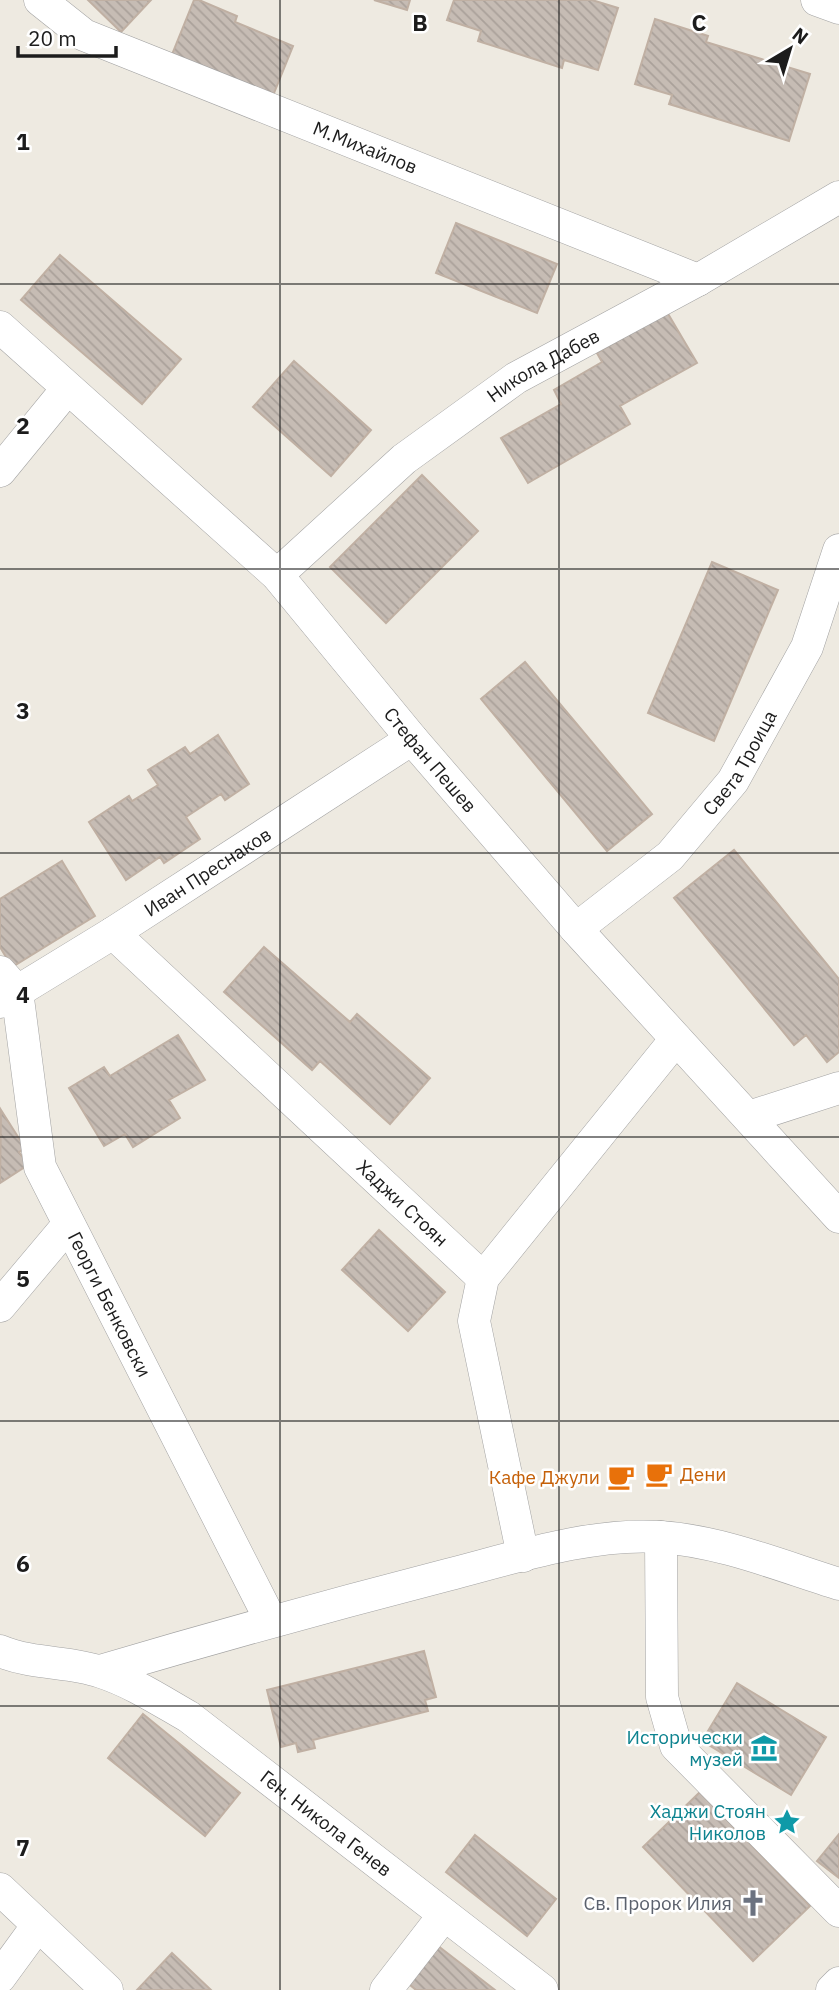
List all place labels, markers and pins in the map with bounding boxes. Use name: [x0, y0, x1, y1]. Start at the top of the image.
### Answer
cafe icon: Дени: [644, 1459, 674, 1489]
cafe icon: Кафе Джули: [606, 1462, 636, 1492]
place label: Дени: [680, 1462, 726, 1486]
place label: Кафе Джули: [489, 1465, 600, 1489]
place label: Исторически музей: [627, 1725, 743, 1771]
museum icon: Исторически музей: [749, 1733, 779, 1763]
place label: Хаджи Стоян Николов: [650, 1799, 766, 1845]
place icon: Хаджи Стоян Николов: [772, 1807, 802, 1837]
church icon: Св. Пророк Илия: [738, 1888, 768, 1918]
place label: Св. Пророк Илия: [583, 1891, 732, 1915]

